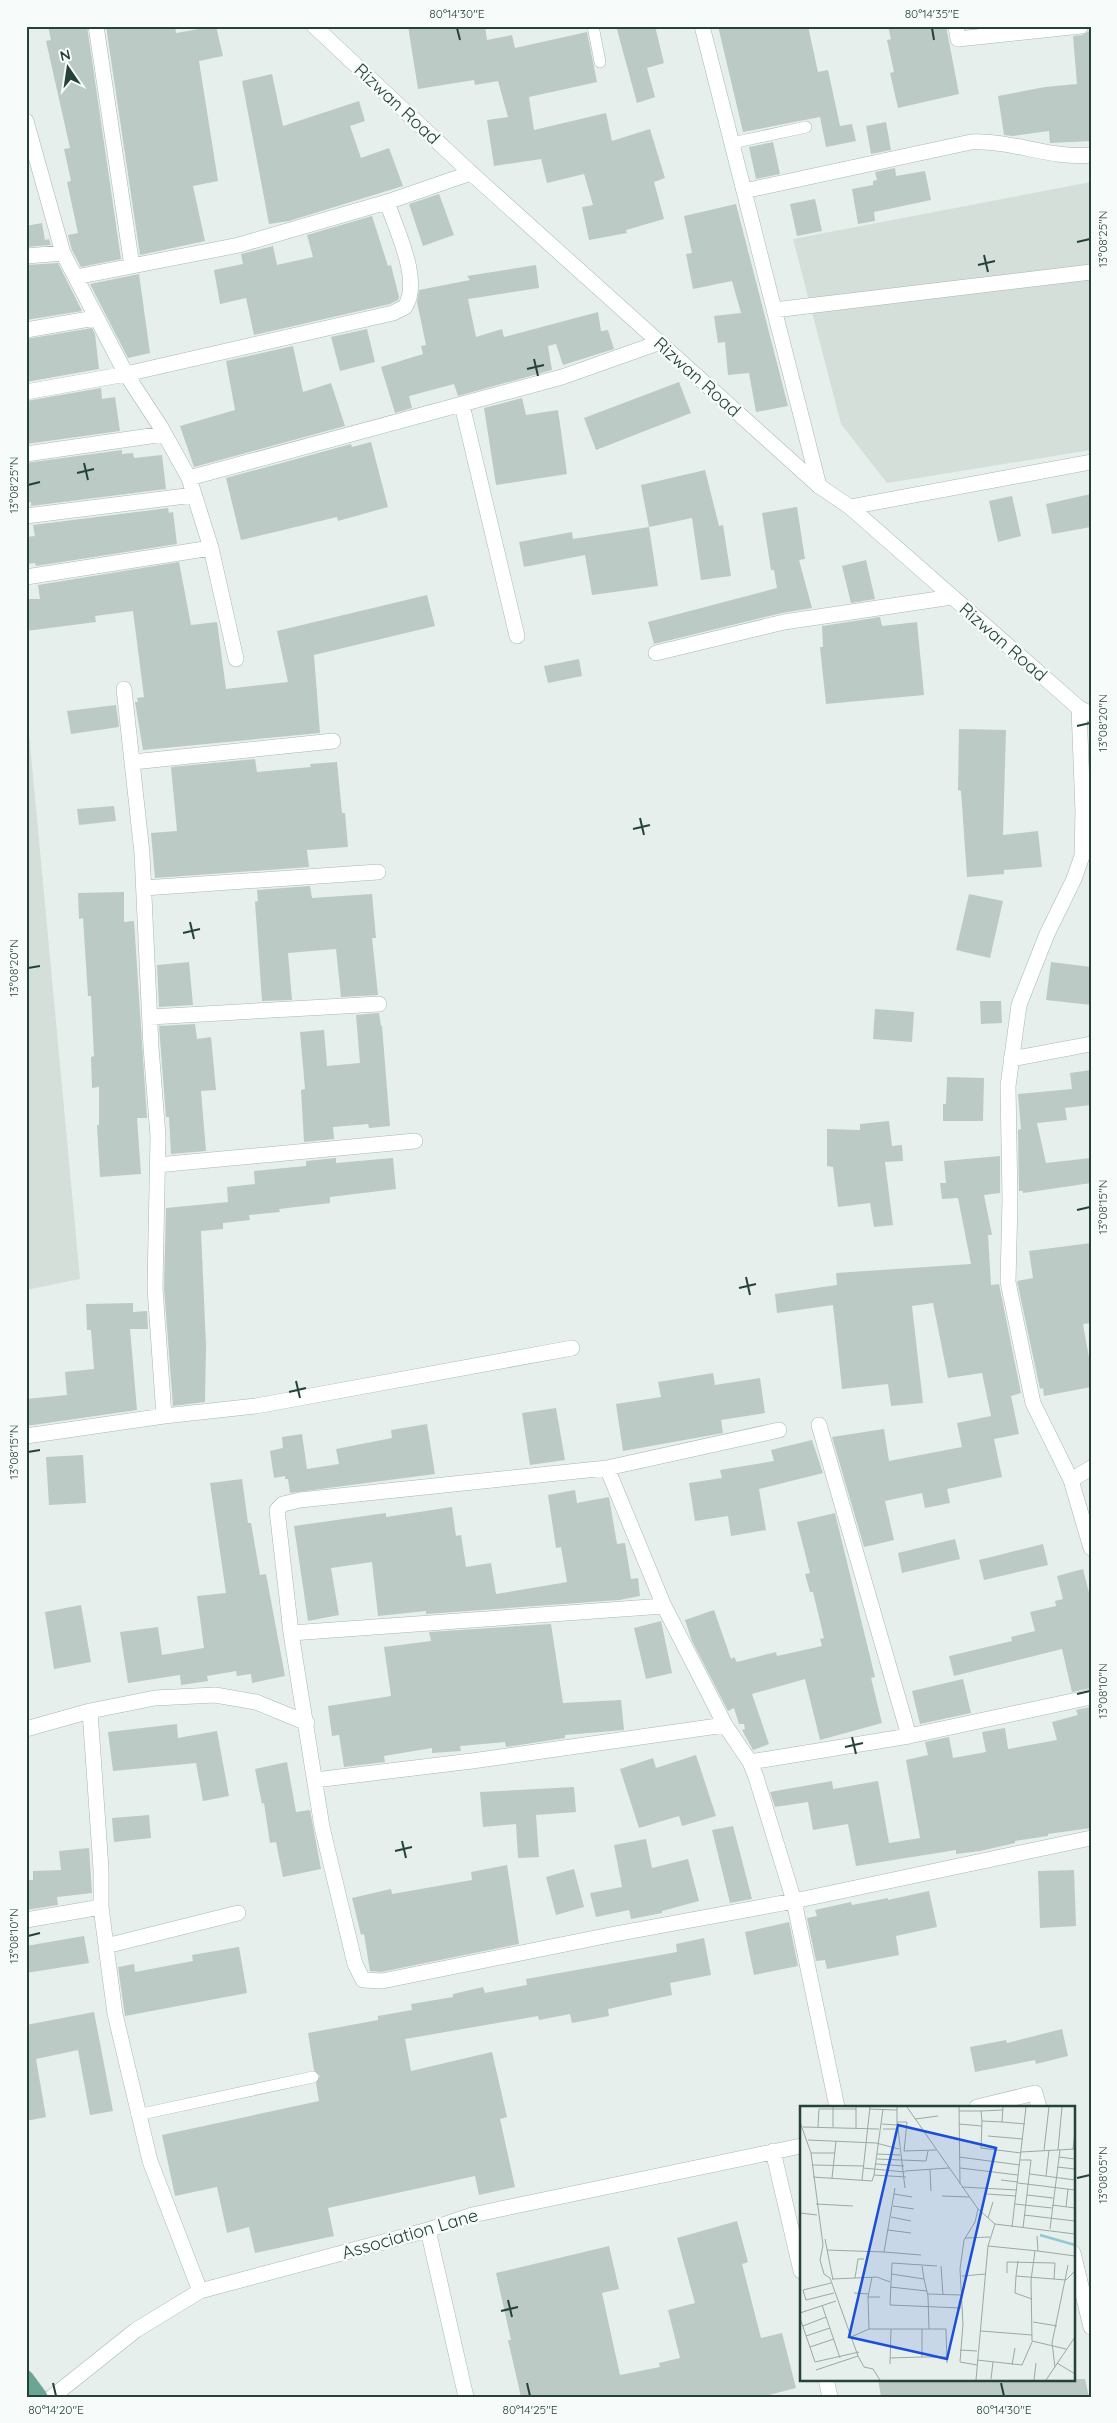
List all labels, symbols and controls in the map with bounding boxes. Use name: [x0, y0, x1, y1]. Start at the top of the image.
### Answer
text: 80°14'30"E: [429, 6, 485, 21]
text: 80°14'35"E: [905, 6, 960, 21]
north arrow: [42, 42, 92, 92]
text: N: [58, 45, 72, 65]
street label: Rizwan Road: [350, 58, 445, 149]
text: 13°08'25"N: [1095, 210, 1110, 268]
street label: Rizwan Road: [649, 332, 746, 422]
text: 13°08'25"N: [6, 456, 21, 514]
street label: Rizwan Road: [955, 597, 1052, 686]
text: 13°08'20"N: [1095, 694, 1110, 752]
text: 13°08'20"N: [6, 939, 21, 997]
text: 13°08'15"N: [1095, 1180, 1110, 1234]
text: 13°08'15"N: [6, 1425, 21, 1479]
text: 13°08'10"N: [1095, 1663, 1110, 1719]
text: 13°08'10"N: [6, 1908, 21, 1964]
inset map: [800, 2106, 1074, 2380]
text: 13°08'05"N: [1095, 2146, 1110, 2204]
street label: Association Lane: [339, 2203, 481, 2264]
text: 80°14'20"E: [28, 2402, 84, 2417]
text: 80°14'25"E: [502, 2402, 558, 2417]
text: 80°14'30"E: [976, 2402, 1032, 2417]

